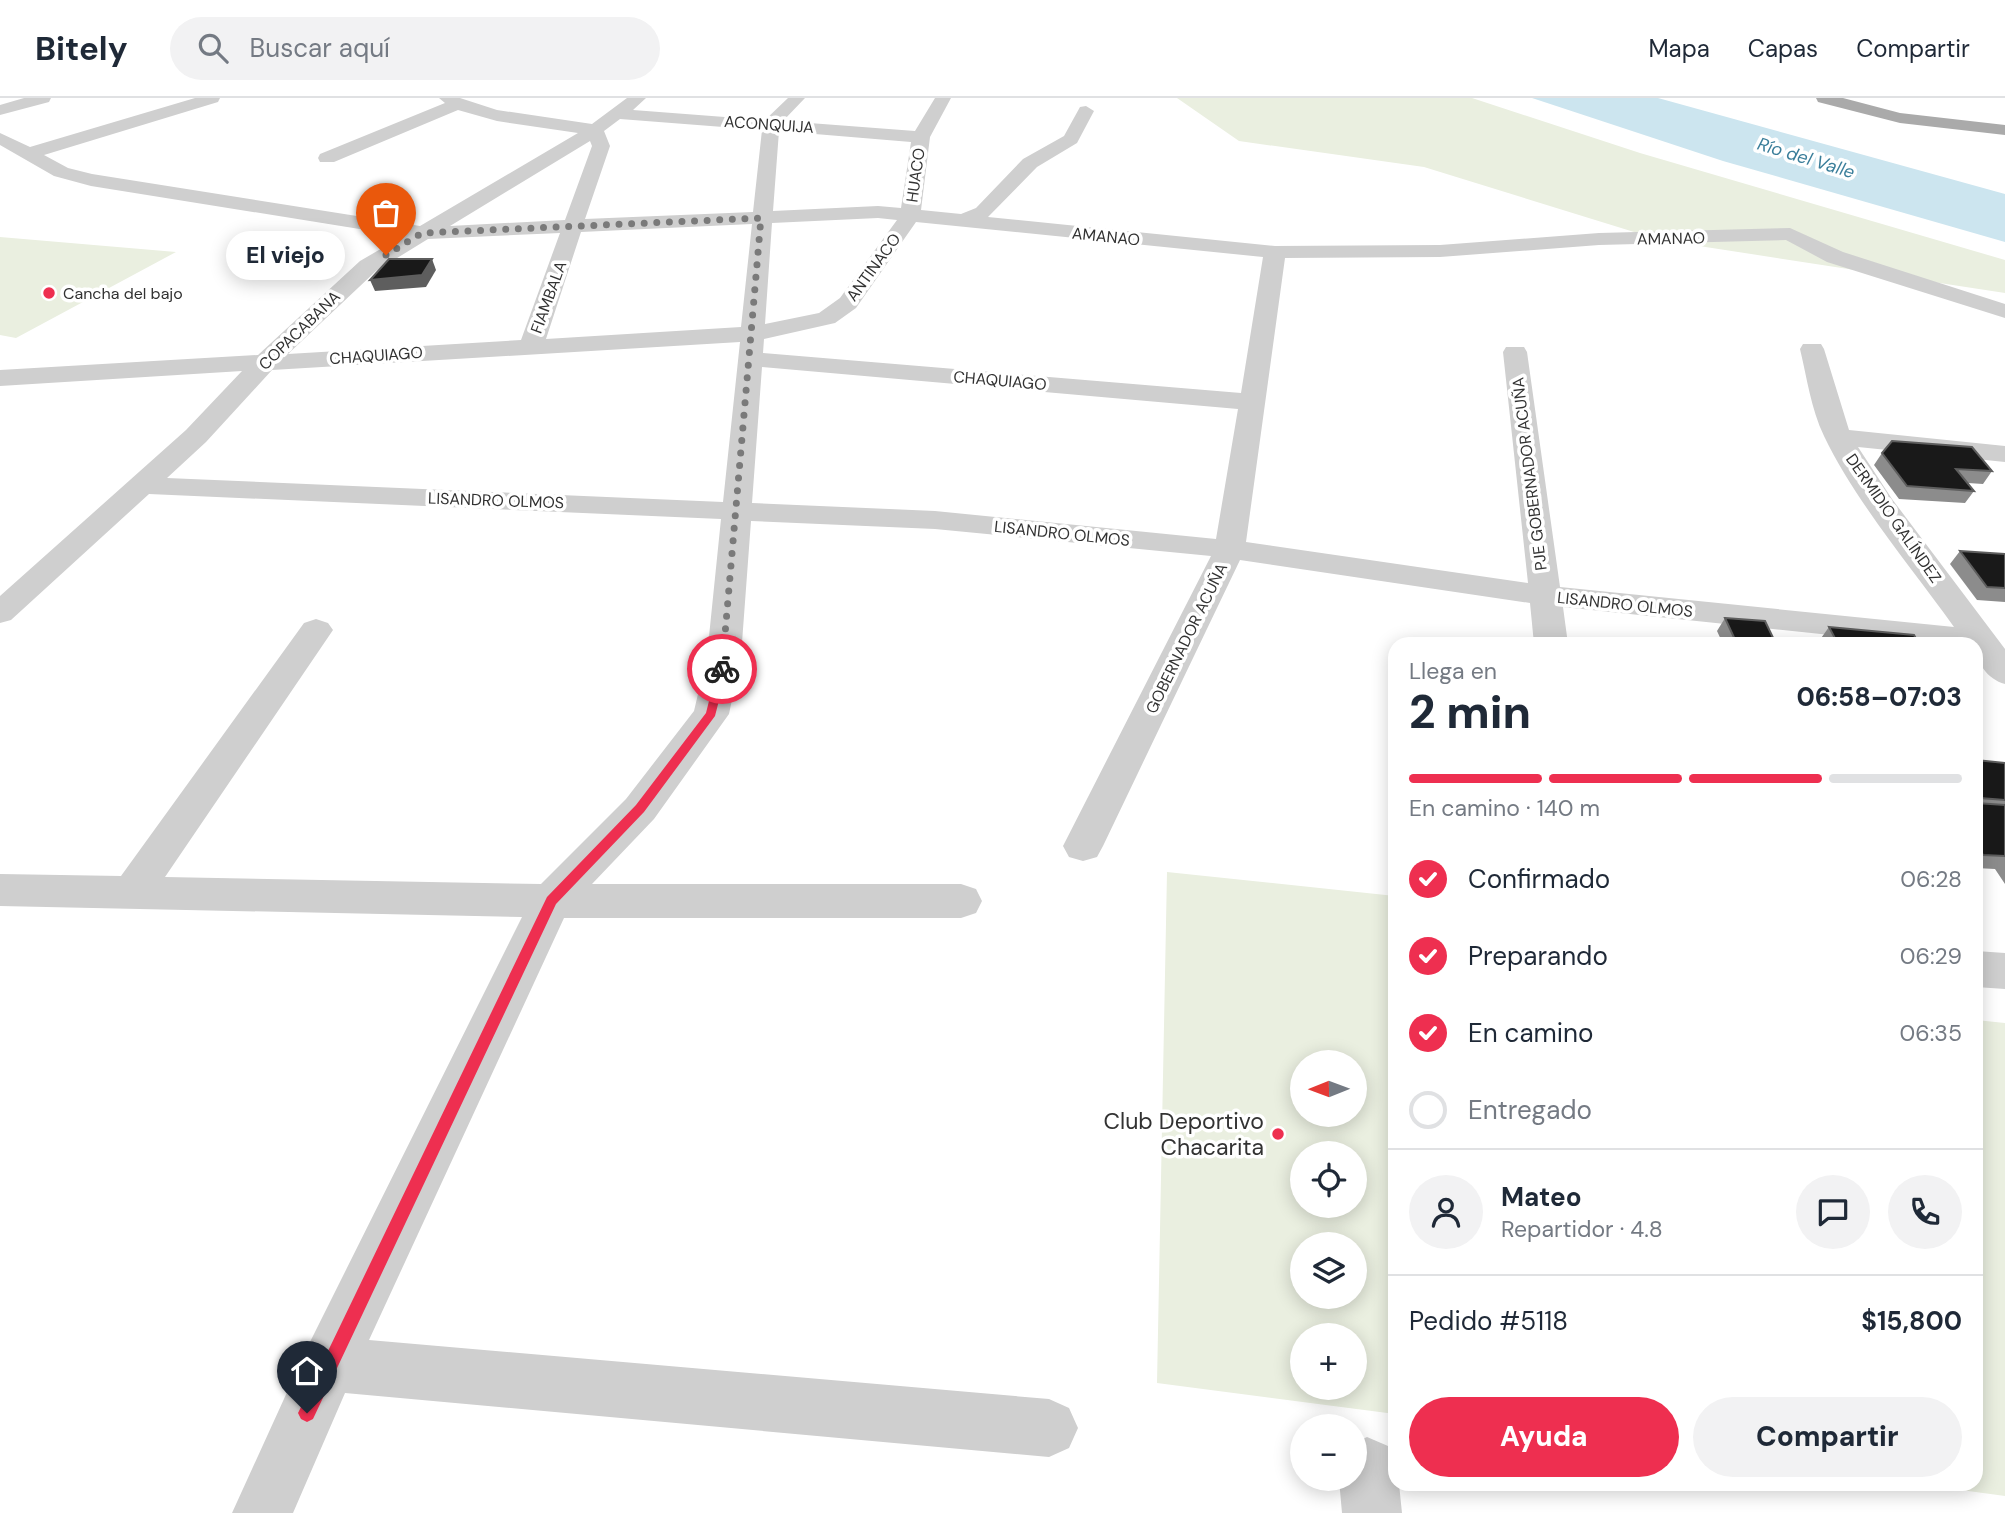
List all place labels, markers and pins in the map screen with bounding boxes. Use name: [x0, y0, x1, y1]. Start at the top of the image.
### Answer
pin: [356, 183, 416, 255]
callout: El viejo: [225, 230, 344, 280]
place label: Cancha del bajo: [63, 283, 183, 304]
marker: Cancha del bajo: [41, 285, 57, 301]
place label: Club Deportivo Chacarita: [1104, 1106, 1264, 1162]
marker: Club Deportivo Chacarita: [1270, 1126, 1286, 1142]
pin: [277, 1341, 337, 1413]

